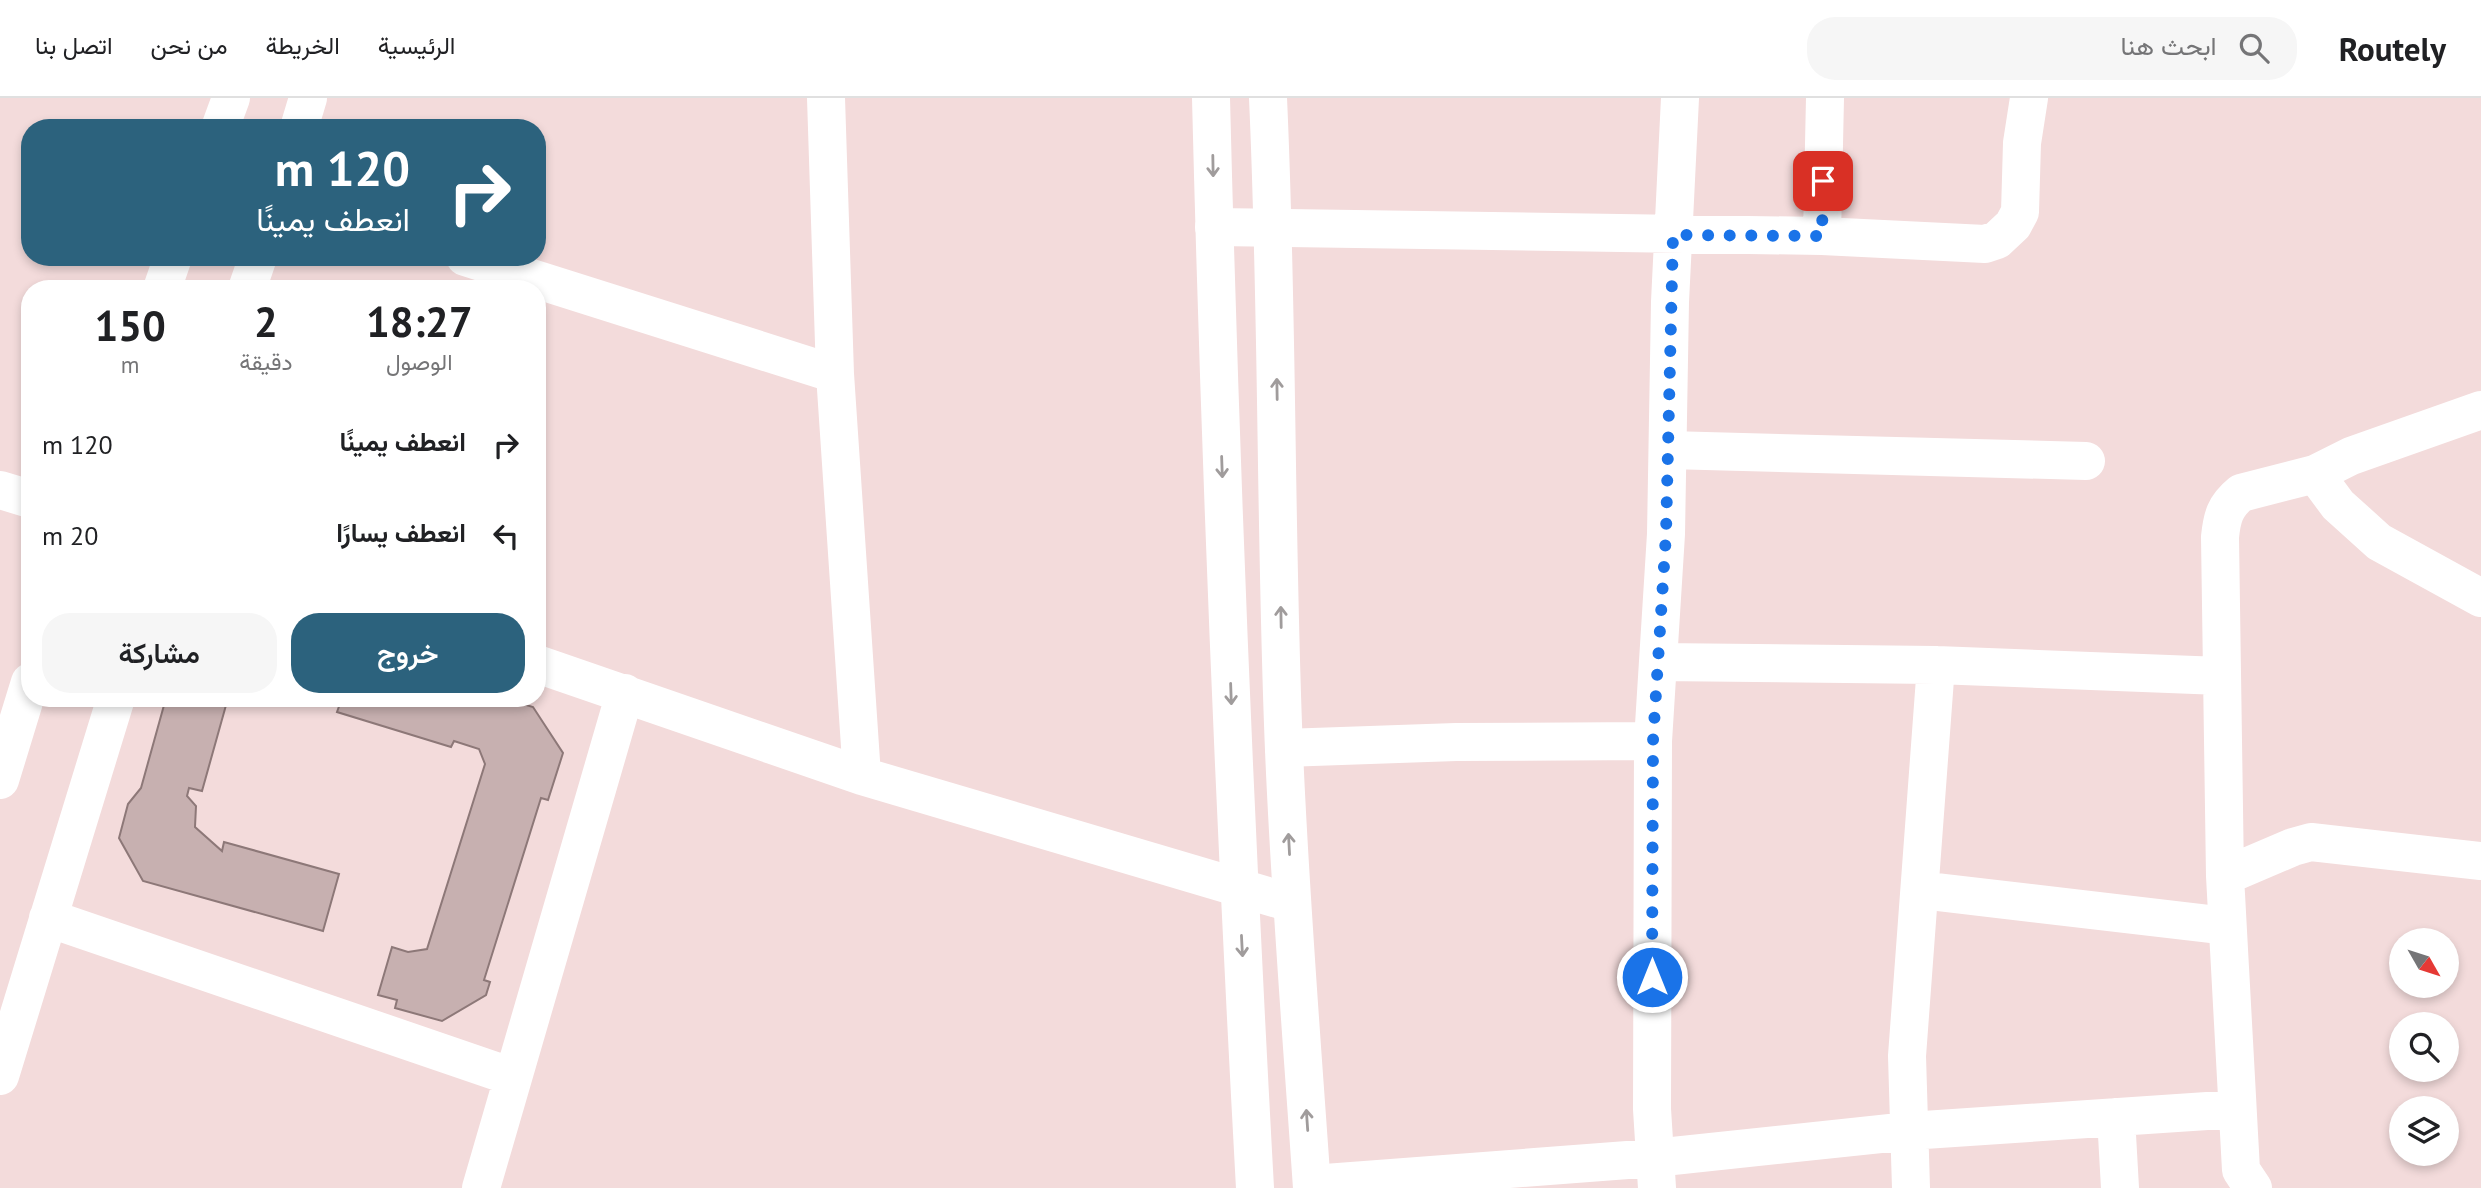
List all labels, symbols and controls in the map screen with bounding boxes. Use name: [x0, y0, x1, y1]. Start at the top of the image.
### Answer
search box: [1807, 17, 2297, 80]
text: Routely: [2339, 27, 2446, 70]
text: ابحث هنا: [2120, 29, 2217, 62]
icon: search: [2235, 29, 2273, 67]
text: اتصل بنا: [35, 30, 113, 61]
text: من نحن: [151, 30, 228, 61]
text: الخريطة: [266, 30, 340, 61]
text: الرئيسية: [378, 30, 455, 61]
text: 120 m: [275, 136, 410, 200]
icon: right: [434, 147, 525, 238]
pin: [1793, 151, 1853, 211]
one-way arrow: [1206, 154, 1219, 177]
icon: arrive: [1804, 162, 1842, 200]
text: انعطف يمينًا: [256, 198, 410, 240]
text: 2: [254, 294, 278, 349]
text: 18:27: [366, 294, 473, 349]
text: 150: [94, 298, 166, 353]
text: دقيقة: [239, 347, 293, 376]
text: الوصول: [386, 347, 452, 376]
text: m: [121, 350, 140, 379]
one-way arrow: [1270, 378, 1284, 401]
text: انعطف يمينًا: [340, 425, 466, 458]
icon: right: [487, 426, 525, 464]
text: 120 m: [42, 428, 113, 461]
one-way arrow: [1216, 455, 1229, 478]
text: انعطف يسارًا: [336, 516, 466, 549]
icon: left: [487, 517, 525, 555]
text: 20 m: [42, 519, 98, 552]
one-way arrow: [1274, 605, 1288, 628]
button: مشاركة: [42, 613, 277, 693]
button: خروج: [291, 613, 525, 693]
one-way arrow: [1225, 683, 1238, 706]
one-way arrow: [1282, 833, 1295, 856]
north arrow: [2389, 928, 2459, 998]
map controls: [2389, 928, 2459, 1166]
one-way arrow: [1235, 934, 1248, 957]
position arrow: [1615, 940, 1689, 1014]
button: search: [2389, 1012, 2459, 1082]
button: layers: [2389, 1096, 2459, 1166]
one-way arrow: [1300, 1109, 1313, 1132]

